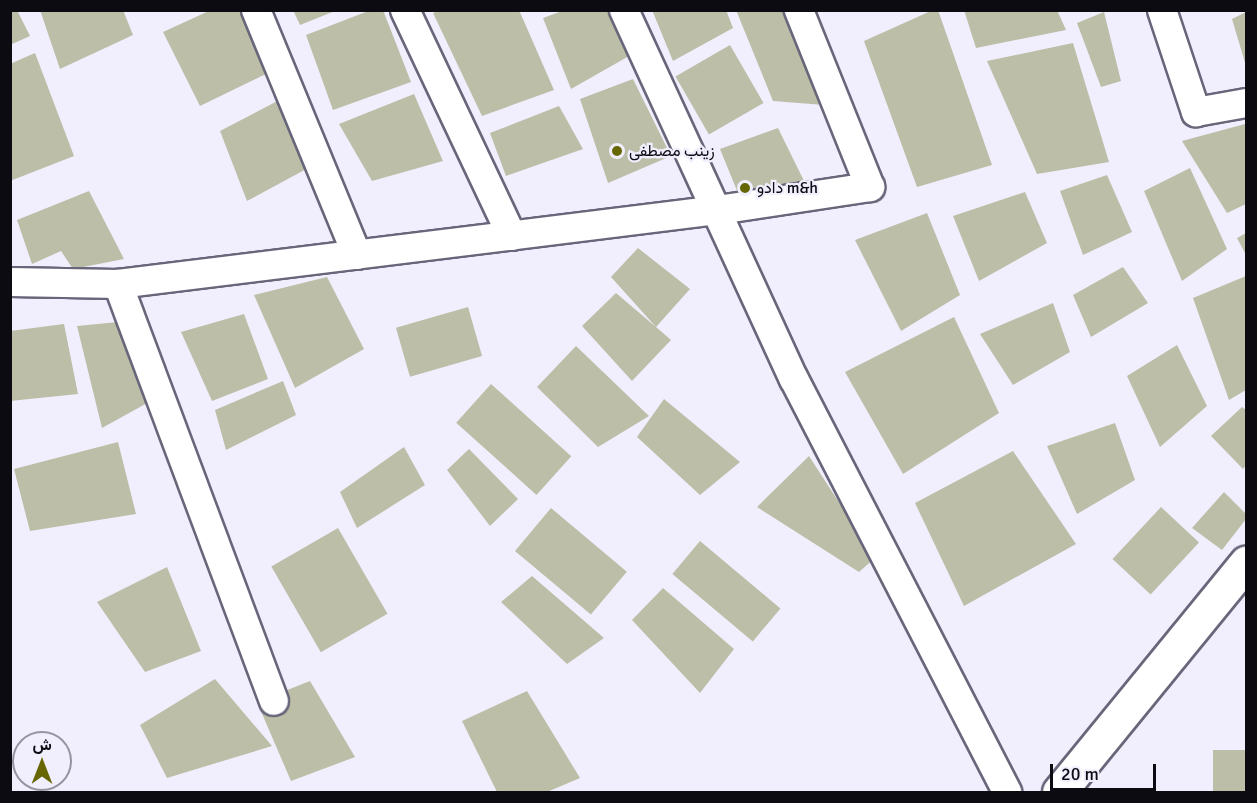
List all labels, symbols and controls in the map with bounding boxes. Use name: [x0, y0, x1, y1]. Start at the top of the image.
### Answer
place label: زينب مصطفى: [629, 141, 715, 161]
marker: زينب مصطفى: [610, 144, 624, 158]
place label: دادو m&h: [757, 178, 818, 198]
marker: دادو m&h: [738, 181, 752, 195]
north arrow: [12, 731, 72, 791]
text: ش: [32, 735, 52, 755]
scale bar: [1053, 752, 1160, 790]
text: 20 m: [1061, 763, 1099, 785]

